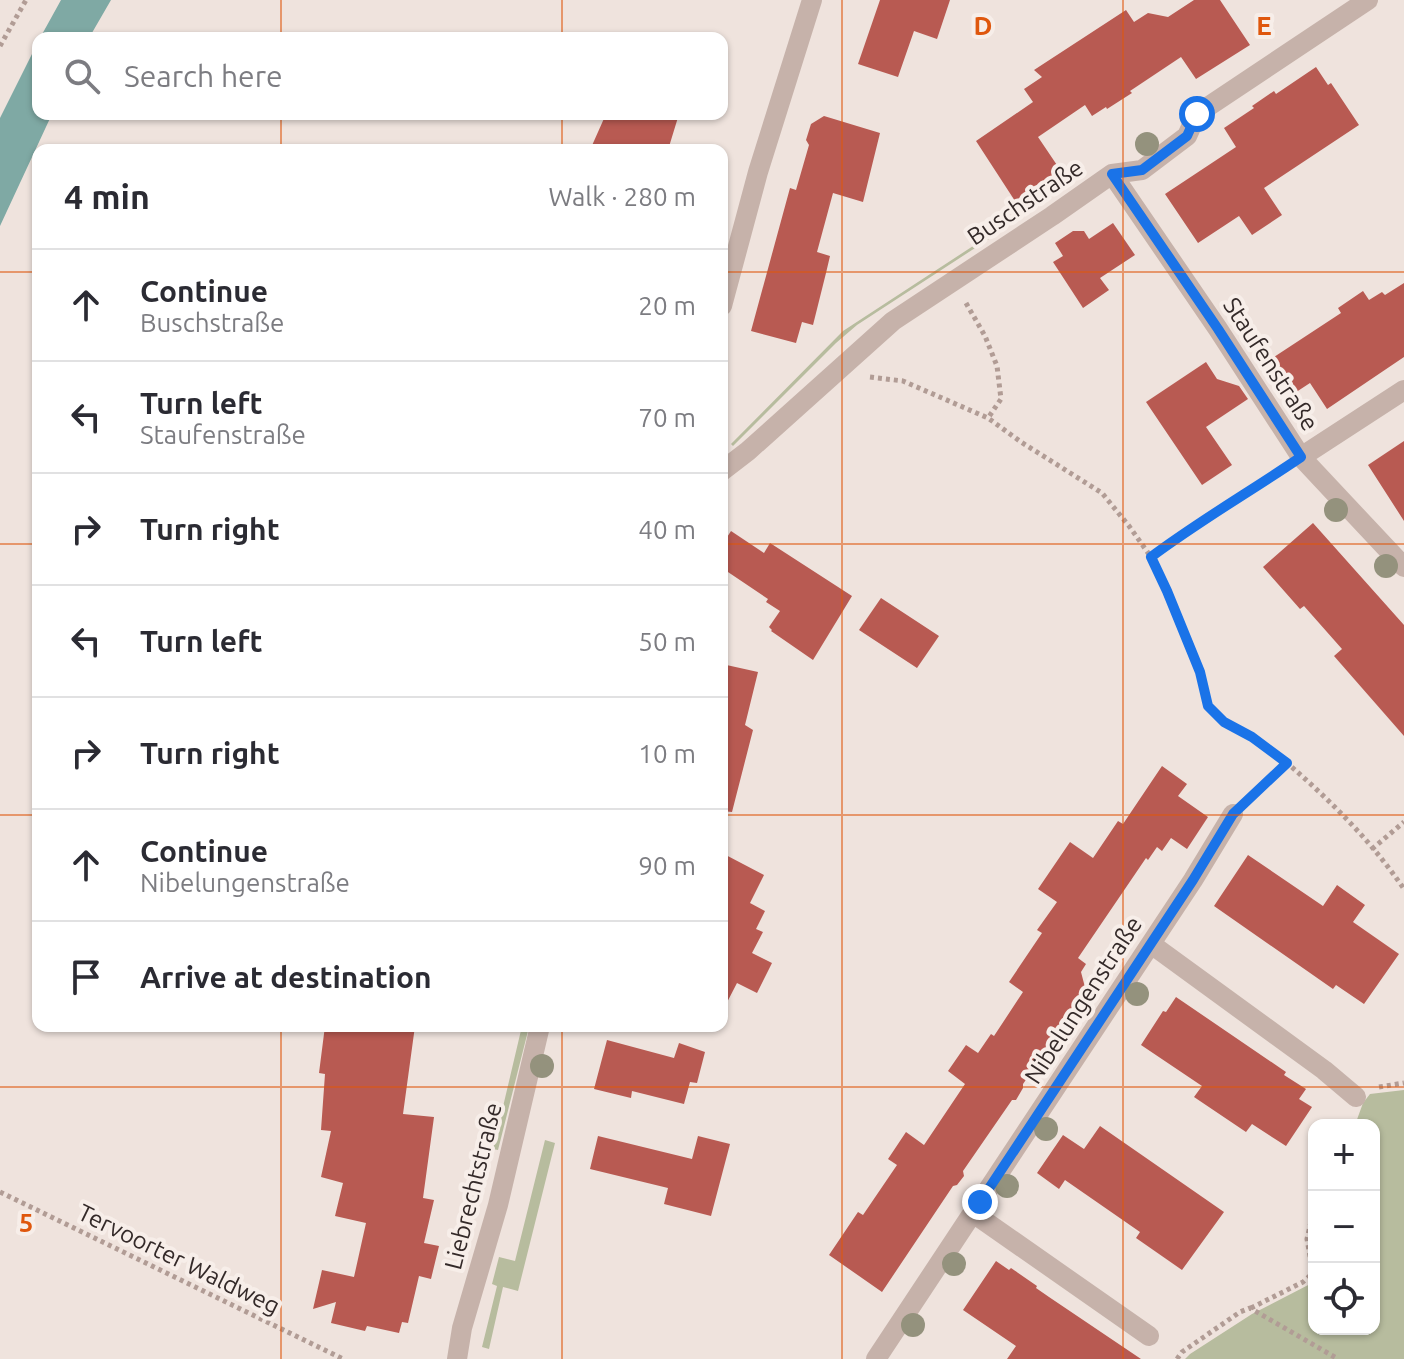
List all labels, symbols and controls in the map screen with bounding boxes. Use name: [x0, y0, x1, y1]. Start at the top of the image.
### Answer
text: D: [974, 11, 992, 40]
text: E: [1256, 11, 1272, 40]
search box: [32, 32, 728, 120]
icon: search: [60, 54, 104, 98]
text: Search here: [124, 59, 283, 93]
route start: [1179, 96, 1215, 132]
street label: Buschstraße: [962, 154, 1088, 250]
text: 4 min: [64, 177, 150, 215]
text: Walk · 280 m: [548, 182, 696, 211]
text: Continue: [140, 274, 268, 308]
icon: ahead: [64, 283, 108, 327]
text: 20 m: [638, 291, 696, 320]
street label: Staufenstraße: [1218, 292, 1324, 436]
text: Buschstraße: [140, 308, 284, 337]
text: Turn left: [140, 386, 262, 420]
icon: left: [64, 395, 108, 439]
text: 70 m: [638, 403, 696, 432]
text: Staufenstraße: [140, 420, 306, 449]
icon: right: [64, 507, 108, 551]
text: Turn right: [140, 512, 280, 546]
text: 40 m: [638, 515, 696, 544]
icon: left: [64, 619, 108, 663]
text: Turn left: [140, 624, 262, 658]
text: 50 m: [638, 627, 696, 656]
icon: right: [64, 731, 108, 775]
text: Turn right: [140, 736, 280, 770]
text: 10 m: [638, 739, 696, 768]
text: Continue: [140, 834, 268, 868]
icon: ahead: [64, 843, 108, 887]
text: 90 m: [638, 851, 696, 880]
text: Nibelungenstraße: [140, 868, 350, 897]
street label: Nibelungenstraße: [1019, 911, 1147, 1089]
icon: arrive: [64, 955, 108, 999]
text: Arrive at destination: [140, 960, 432, 994]
street label: Liebrechtstraße: [439, 1100, 507, 1272]
map controls: [1308, 1119, 1380, 1335]
button: +: [1308, 1119, 1380, 1191]
route end: [962, 1184, 998, 1220]
button: −: [1308, 1191, 1380, 1263]
street label: Tervoorter Waldweg: [74, 1198, 284, 1320]
text: 5: [19, 1208, 33, 1237]
button: locate: [1308, 1263, 1380, 1335]

